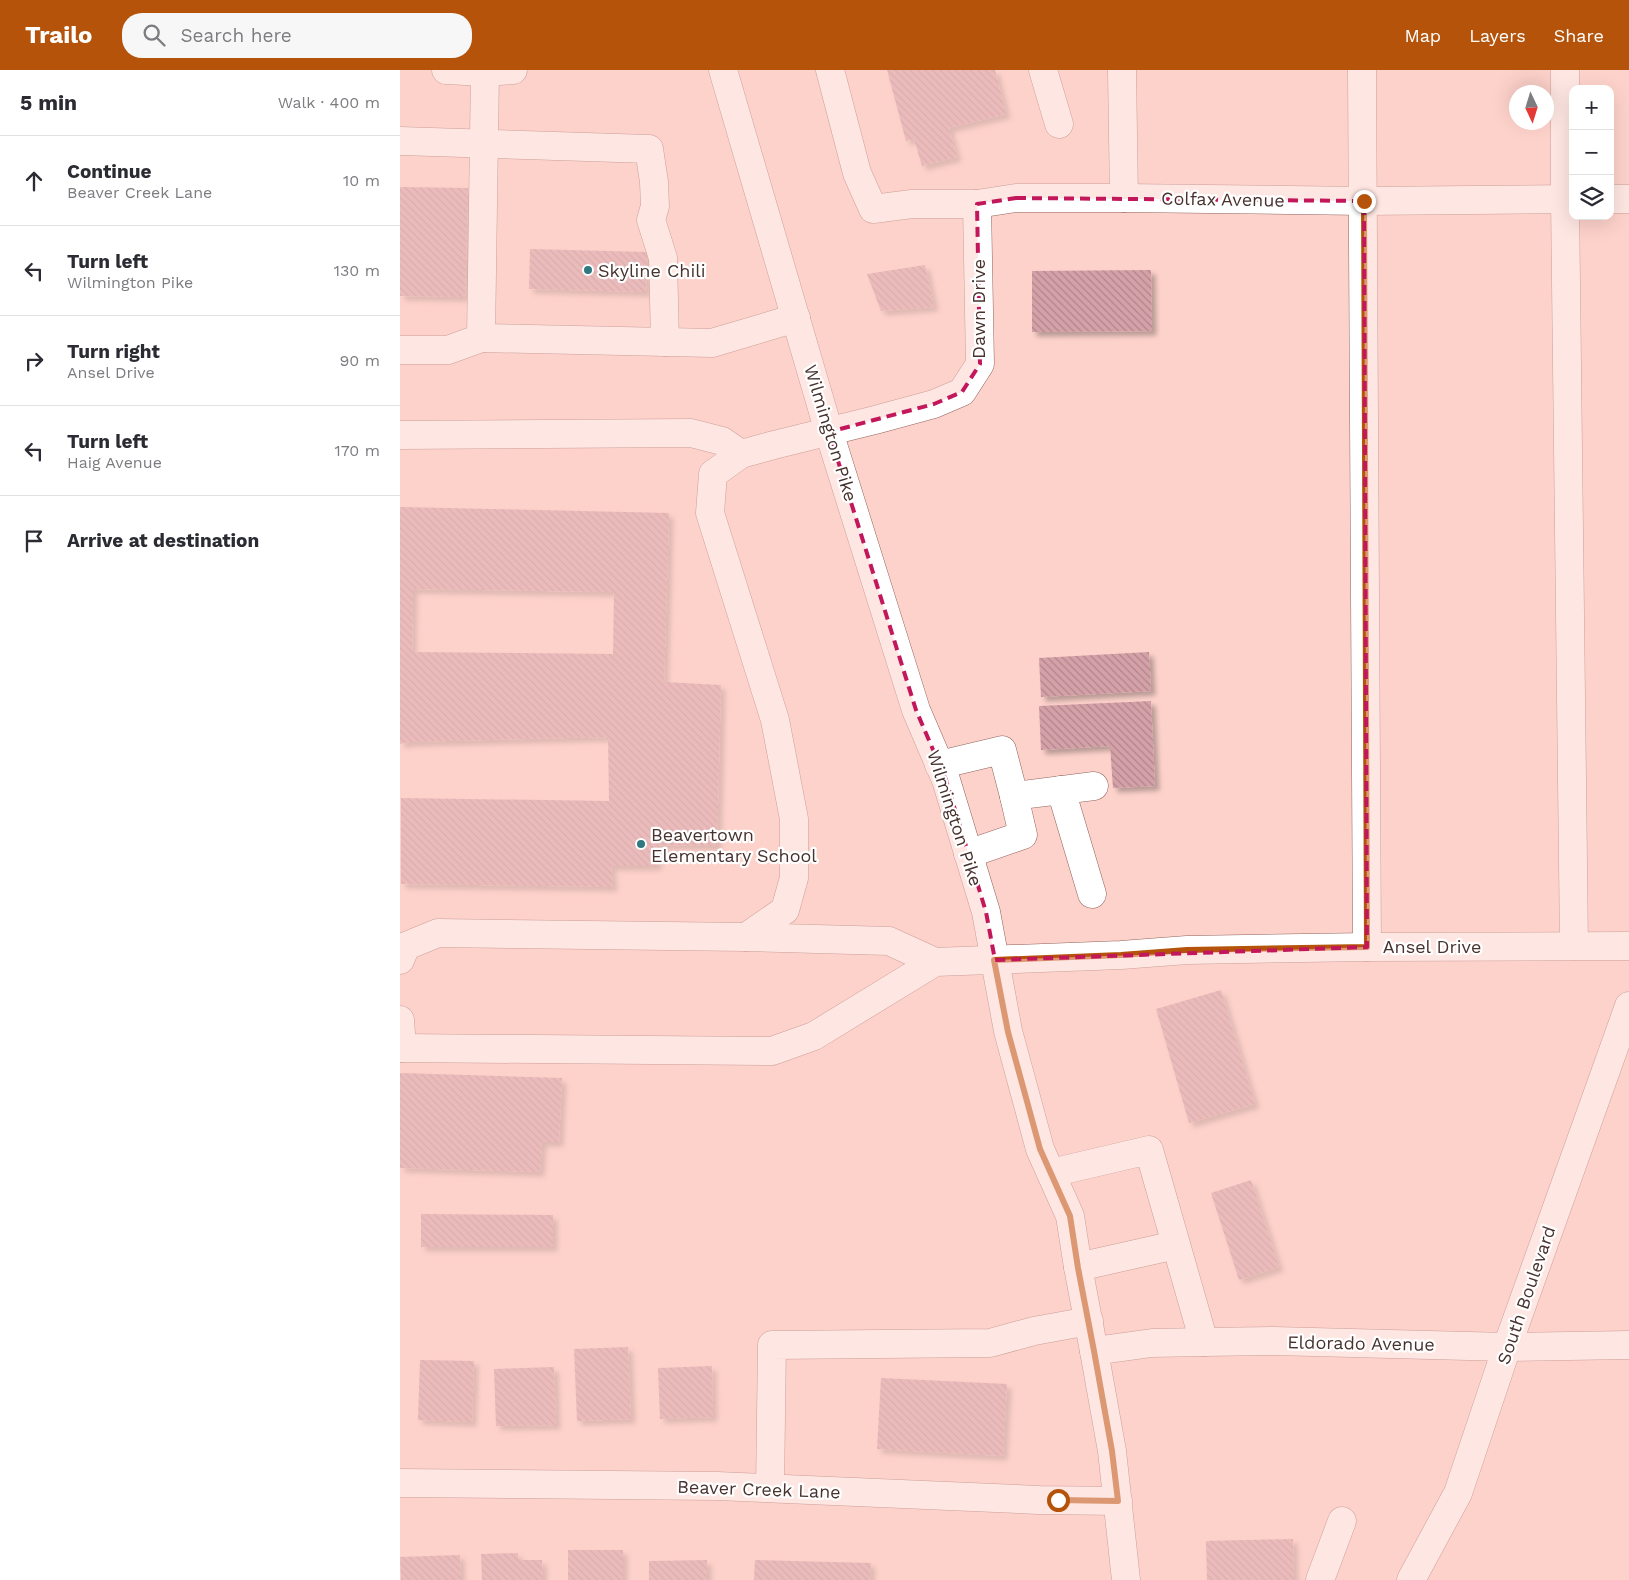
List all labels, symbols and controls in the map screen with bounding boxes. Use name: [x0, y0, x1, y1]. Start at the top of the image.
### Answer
search box: [122, 13, 472, 58]
text: Trailo: [25, 21, 92, 49]
icon: search: [140, 21, 168, 49]
text: Search here: [180, 24, 292, 47]
text: Map: [1404, 25, 1441, 46]
text: Layers: [1469, 25, 1526, 46]
text: Share: [1554, 25, 1604, 46]
north arrow: [1509, 85, 1554, 130]
map controls: [1569, 85, 1614, 220]
button: +: [1569, 85, 1614, 130]
text: 5 min: [20, 90, 77, 115]
text: Walk · 400 m: [278, 93, 380, 112]
button: −: [1569, 130, 1614, 175]
text: Continue: [67, 160, 151, 183]
icon: ahead: [20, 167, 48, 195]
text: 10 m: [343, 171, 380, 190]
button: layers: [1569, 175, 1614, 220]
text: Beaver Creek Lane: [67, 183, 212, 202]
street label: Colfax Avenue: [1161, 187, 1285, 211]
route end: [1353, 190, 1376, 213]
text: Turn left: [67, 250, 148, 273]
icon: left: [20, 257, 48, 285]
street label: Dawn Drive: [968, 259, 989, 359]
place label: Skyline Chili: [598, 260, 706, 281]
text: 130 m: [334, 261, 380, 280]
marker: Skyline Chili: [582, 264, 594, 276]
text: Wilmington Pike: [67, 273, 193, 292]
text: Turn right: [67, 340, 160, 363]
icon: right: [20, 347, 48, 375]
text: 90 m: [339, 351, 380, 370]
street label: Wilmington Pike: [800, 362, 862, 504]
text: Ansel Drive: [67, 363, 155, 382]
text: Turn left: [67, 430, 148, 453]
icon: left: [20, 437, 48, 465]
text: 170 m: [334, 441, 380, 460]
text: Haig Avenue: [67, 453, 162, 472]
icon: arrive: [20, 527, 48, 555]
text: Arrive at destination: [67, 529, 259, 552]
street label: Wilmington Pike: [923, 747, 987, 889]
place label: Beavertown Elementary School: [651, 824, 817, 866]
marker: Beavertown Elementary School: [635, 838, 647, 850]
street label: Ansel Drive: [1383, 936, 1481, 957]
street label: South Boulevard: [1492, 1223, 1560, 1367]
street label: Eldorado Avenue: [1287, 1331, 1435, 1355]
street label: Beaver Creek Lane: [677, 1476, 841, 1502]
route start: [1047, 1489, 1070, 1512]

